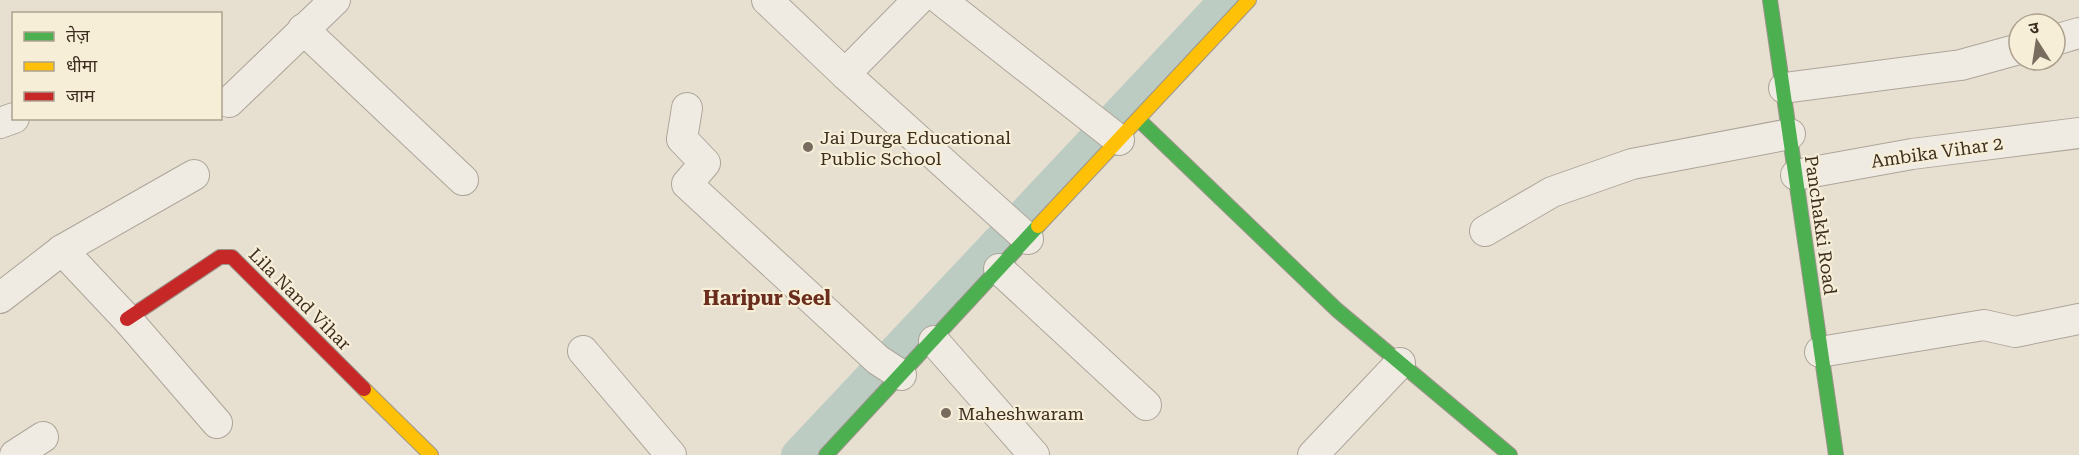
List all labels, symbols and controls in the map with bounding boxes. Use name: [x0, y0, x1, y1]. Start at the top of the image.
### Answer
legend: [12, 12, 222, 120]
north arrow: [2007, 12, 2067, 72]
text: उ: [2027, 17, 2041, 38]
text: तेज़: [66, 25, 90, 46]
text: धीमा: [66, 55, 97, 76]
text: जाम: [66, 85, 96, 106]
place label: Jai Durga Educational Public School: [820, 127, 1011, 169]
street label: Ambika Vihar 2: [1870, 132, 2004, 172]
marker: Jai Durga Educational Public School: [801, 140, 815, 154]
street label: Panchakki Road: [1801, 154, 1841, 297]
street label: Lila Nand Vihar: [245, 244, 355, 354]
district label: Haripur Seel: [703, 286, 831, 310]
place label: Maheshwaram: [958, 403, 1084, 424]
marker: Maheshwaram: [939, 406, 953, 420]

